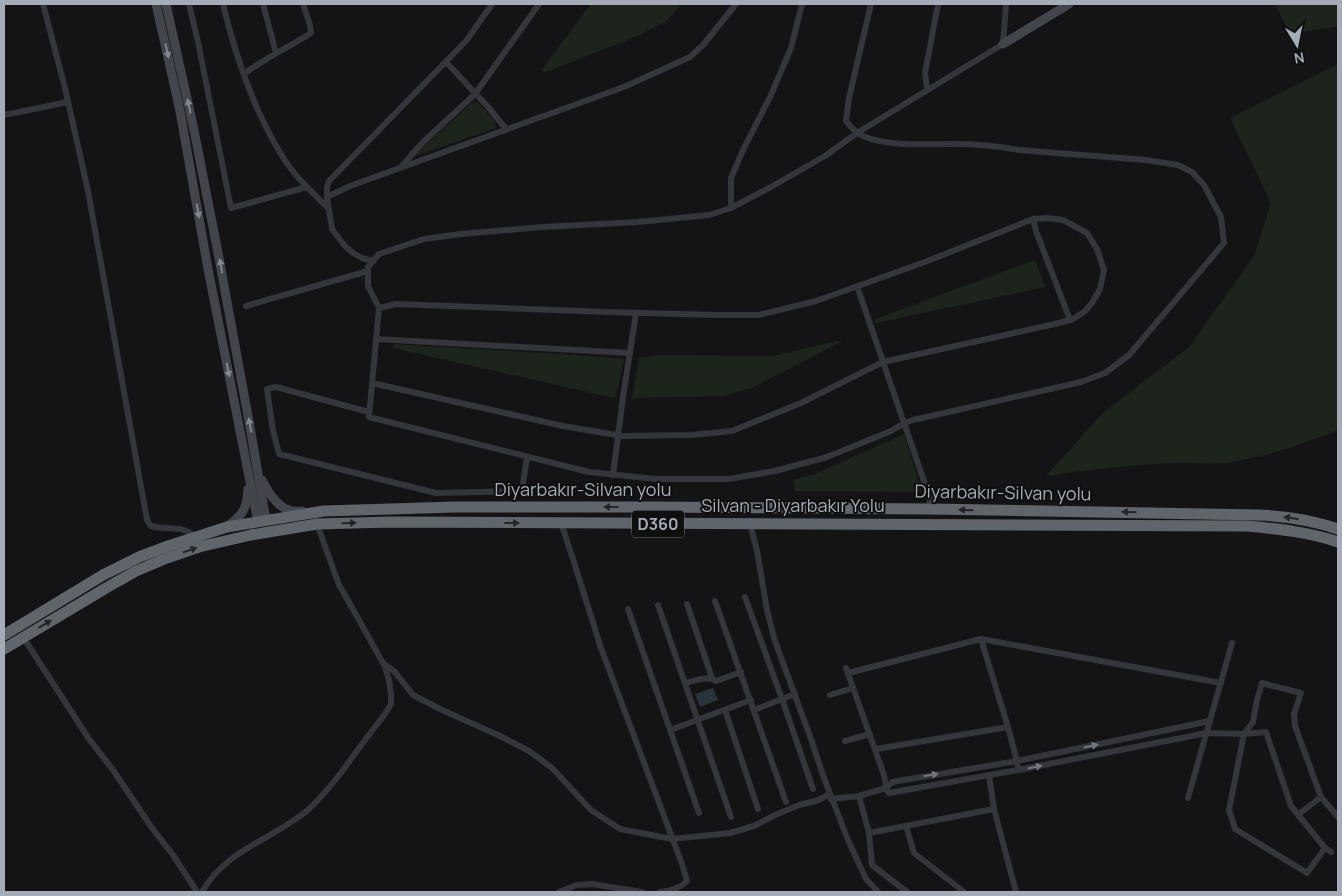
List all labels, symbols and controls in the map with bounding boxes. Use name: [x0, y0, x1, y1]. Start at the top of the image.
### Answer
north arrow: [1272, 20, 1322, 70]
one-way arrow: [163, 44, 171, 59]
text: N: [1293, 48, 1306, 69]
one-way arrow: [185, 99, 193, 114]
one-way arrow: [194, 203, 202, 219]
one-way arrow: [216, 257, 224, 273]
one-way arrow: [225, 363, 233, 379]
one-way arrow: [245, 417, 253, 433]
street label: Diyarbakır-Silvan yolu: [495, 477, 671, 501]
street label: Diyarbakır-Silvan yolu: [914, 478, 1092, 506]
street label: Silvan - Diyarbakır Yolu: [701, 493, 885, 517]
one-way arrow: [603, 503, 619, 511]
one-way arrow: [958, 506, 974, 514]
one-way arrow: [1120, 508, 1136, 516]
road number: D360: [632, 510, 684, 538]
one-way arrow: [1283, 513, 1299, 521]
one-way arrow: [342, 518, 358, 526]
one-way arrow: [504, 519, 520, 527]
one-way arrow: [182, 546, 197, 553]
one-way arrow: [39, 619, 52, 628]
one-way arrow: [1084, 742, 1099, 750]
one-way arrow: [1027, 763, 1043, 771]
one-way arrow: [924, 771, 940, 779]

